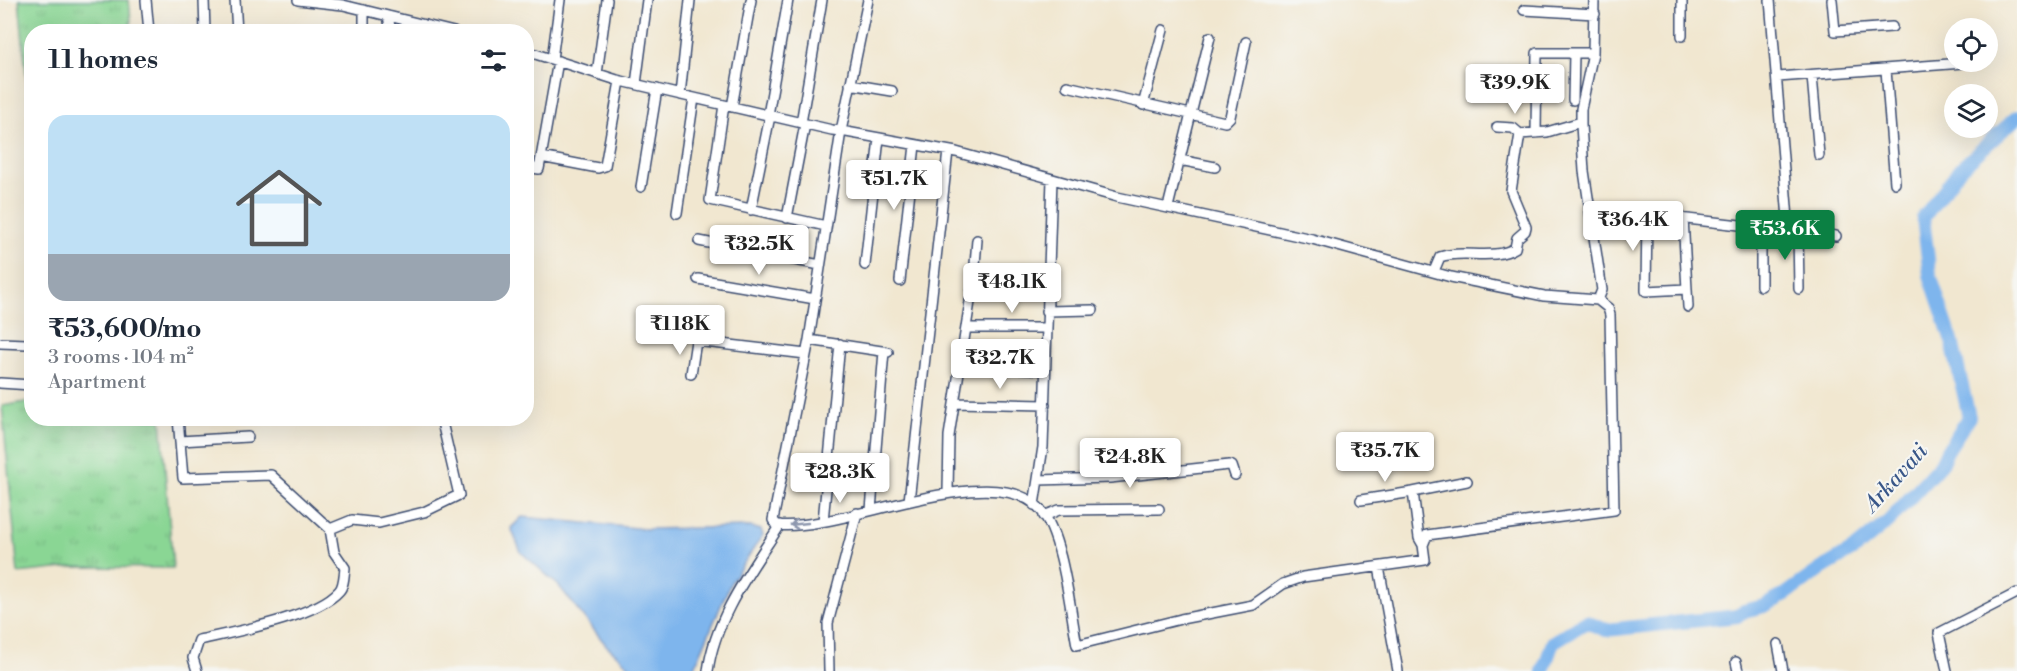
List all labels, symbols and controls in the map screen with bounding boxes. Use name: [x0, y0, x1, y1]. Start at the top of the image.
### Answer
map controls: [1944, 18, 1998, 138]
button: locate: [1944, 18, 1998, 72]
text: 11 homes: [48, 44, 158, 76]
icon: filters: [477, 44, 510, 77]
pin: ₹39.9K: [1466, 64, 1564, 115]
text: ₹39.9K: [1479, 71, 1551, 96]
button: layers: [1944, 84, 1998, 138]
icon: home: [225, 154, 333, 262]
pin: ₹51.7K: [845, 160, 943, 211]
text: ₹51.7K: [860, 167, 928, 192]
pin: ₹36.4K: [1584, 201, 1682, 252]
text: ₹36.4K: [1597, 208, 1669, 233]
pin: ₹53.6K: [1736, 210, 1834, 261]
text: ₹53.6K: [1750, 217, 1820, 242]
pin: ₹32.5K: [710, 225, 808, 276]
text: ₹32.5K: [724, 232, 794, 257]
pin: ₹48.1K: [963, 263, 1061, 314]
text: ₹48.1K: [977, 270, 1047, 295]
pin: ₹118K: [638, 305, 722, 356]
text: ₹118K: [650, 312, 710, 337]
text: ₹53,600/mo: [48, 313, 202, 345]
pin: ₹32.7K: [951, 339, 1049, 390]
text: 3 rooms · 104 m²: [48, 345, 194, 370]
text: ₹32.7K: [965, 346, 1035, 371]
text: Apartment: [48, 370, 146, 395]
pin: ₹35.7K: [1336, 432, 1434, 483]
pin: ₹24.8K: [1081, 438, 1179, 489]
water label: Arkavati: [1857, 438, 1934, 519]
text: ₹35.7K: [1350, 439, 1420, 464]
text: ₹24.8K: [1094, 445, 1166, 470]
pin: ₹28.3K: [791, 453, 889, 504]
text: ₹28.3K: [804, 460, 876, 485]
one-way arrow: [790, 519, 810, 530]

